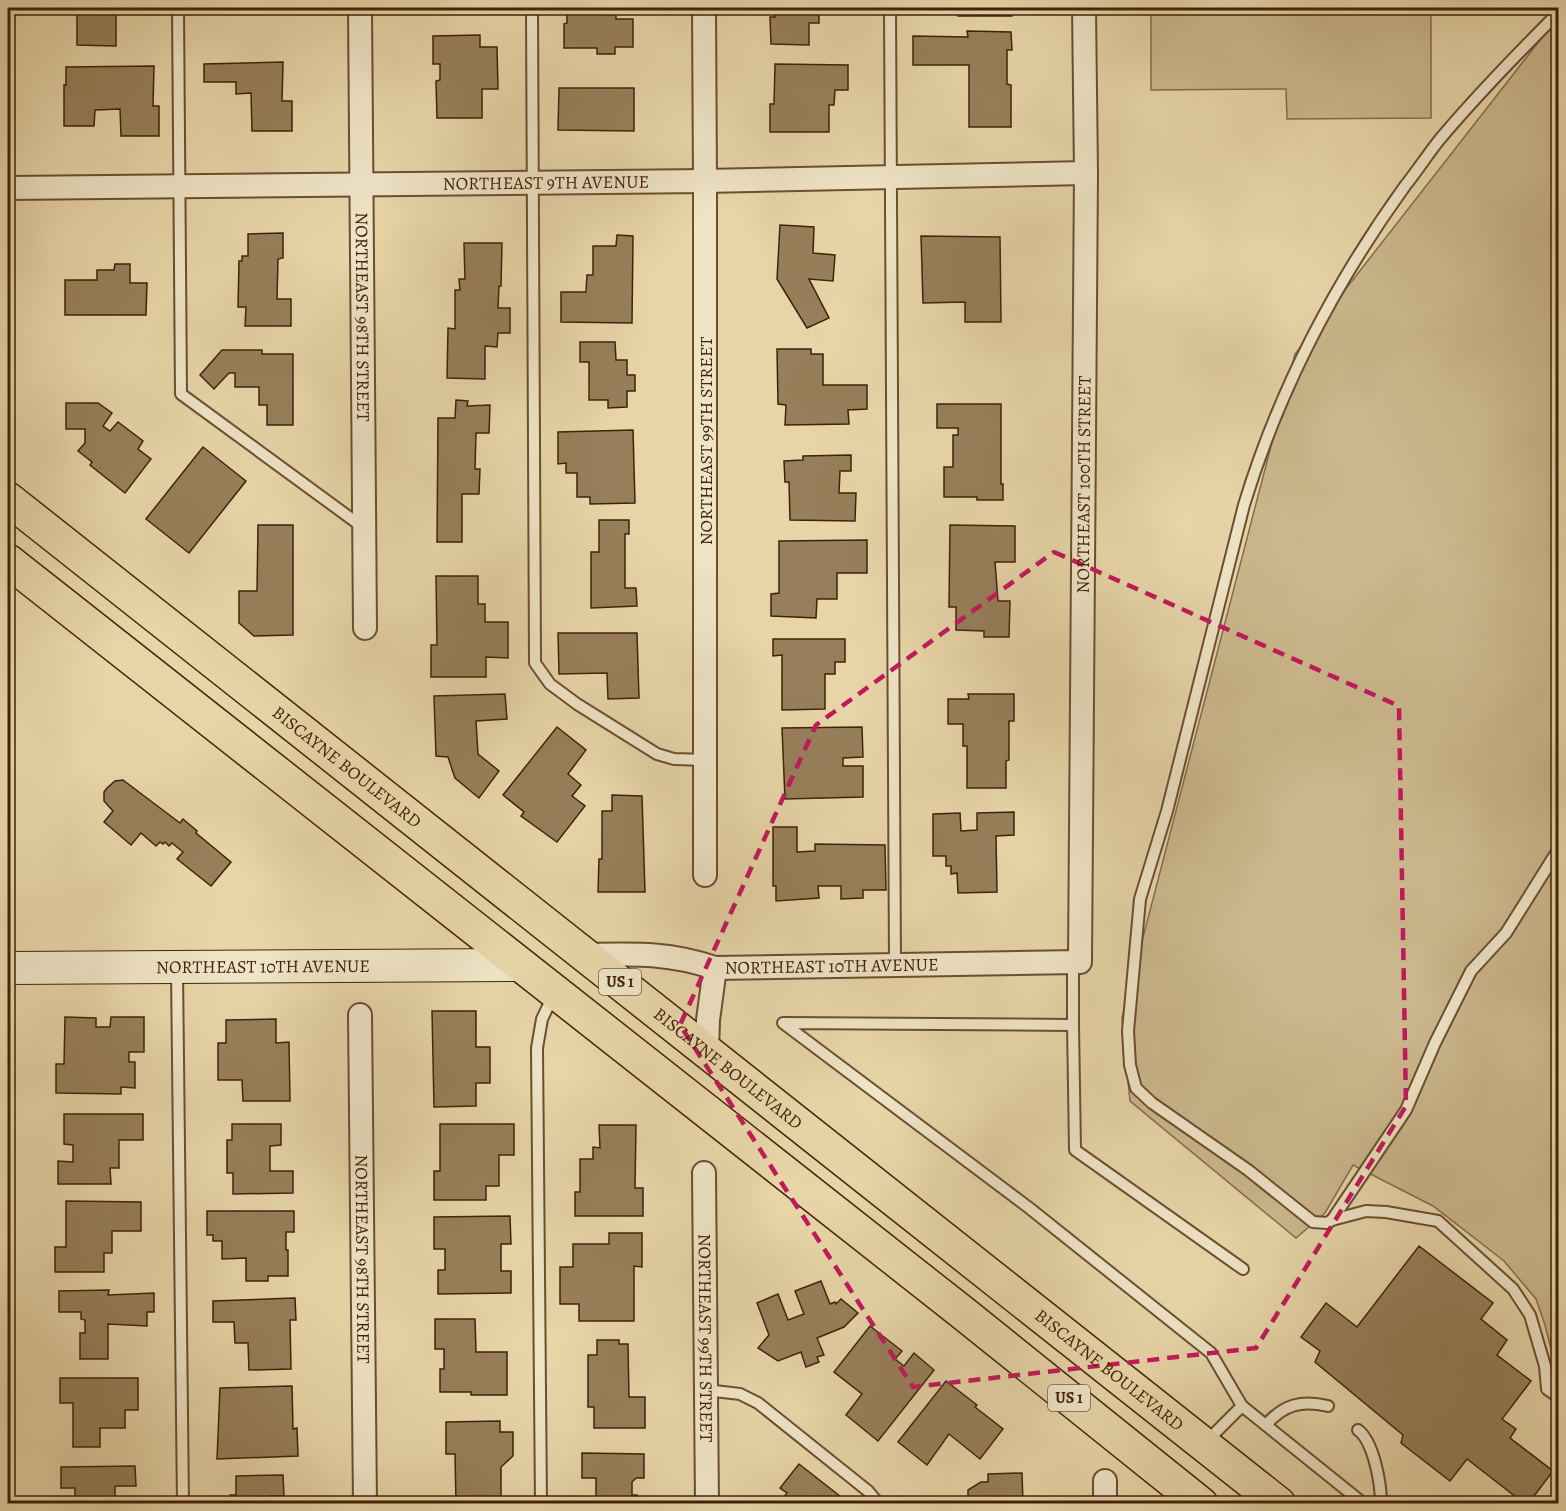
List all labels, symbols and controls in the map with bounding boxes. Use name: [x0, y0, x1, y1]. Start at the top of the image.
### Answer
street label: NORTHEAST 9TH AVENUE: [443, 170, 649, 196]
street label: NORTHEAST 98TH STREET: [350, 212, 375, 422]
street label: NORTHEAST 99TH STREET: [694, 336, 718, 545]
street label: NORTHEAST 100TH STREET: [1071, 375, 1096, 594]
street label: BISCAYNE BOULEVARD: [267, 700, 426, 833]
street label: NORTHEAST 10TH AVENUE: [724, 952, 939, 980]
street label: NORTHEAST 10TH AVENUE: [156, 954, 370, 979]
road number: US 1: [599, 969, 641, 995]
street label: BISCAYNE BOULEVARD: [648, 1002, 808, 1135]
street label: NORTHEAST 98TH STREET: [349, 1154, 376, 1364]
street label: NORTHEAST 99TH STREET: [693, 1233, 718, 1443]
street label: BISCAYNE BOULEVARD: [1030, 1303, 1189, 1436]
road number: US 1: [1048, 1385, 1090, 1411]

